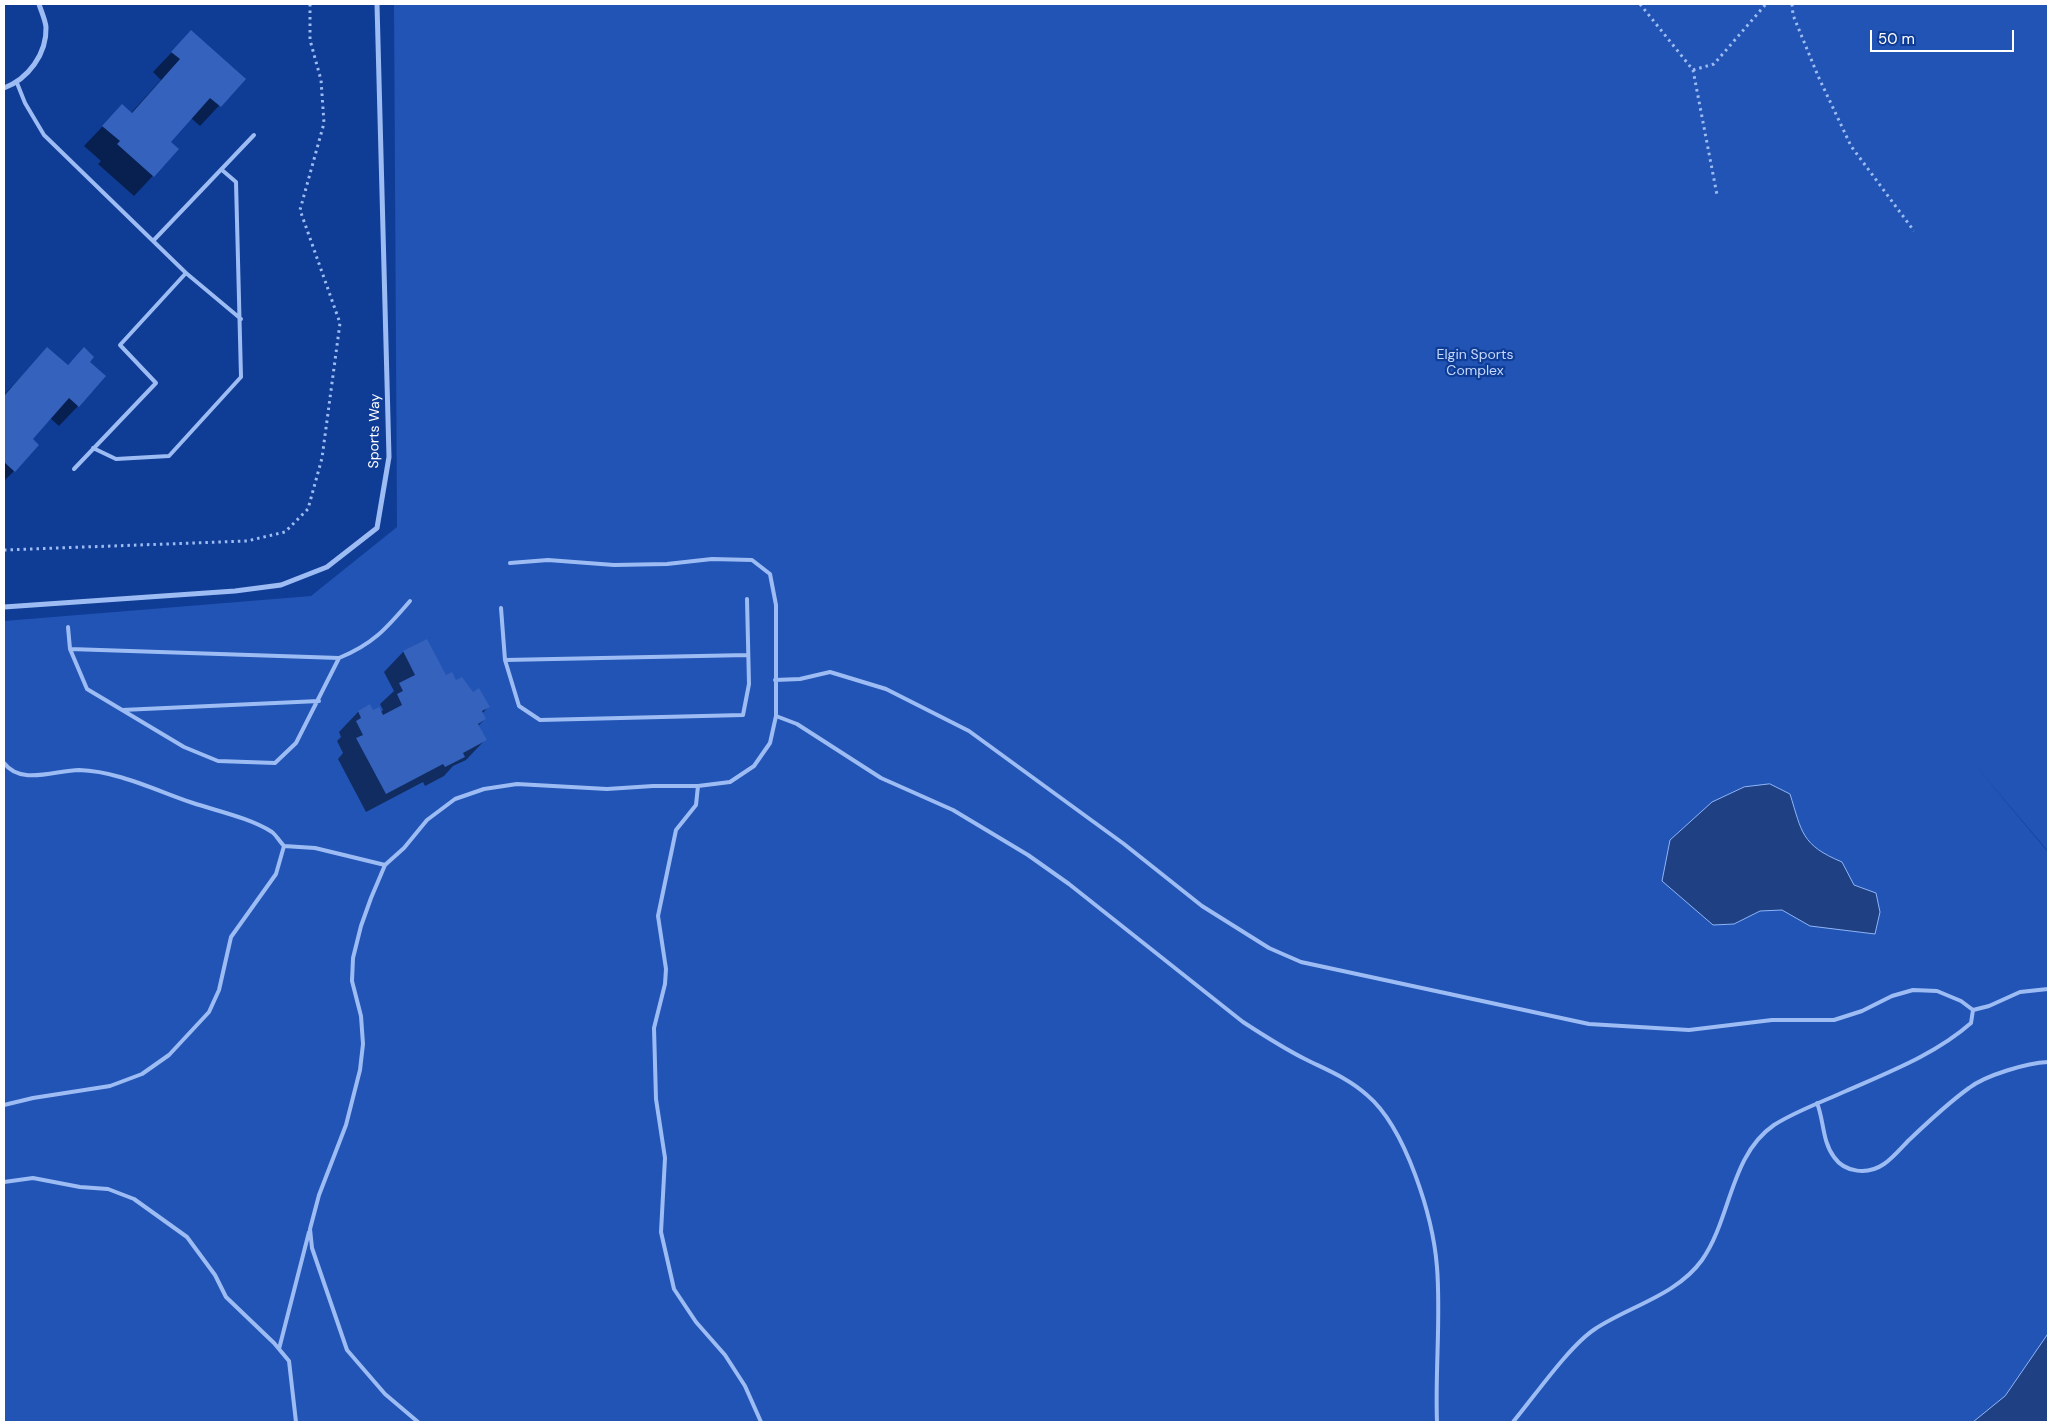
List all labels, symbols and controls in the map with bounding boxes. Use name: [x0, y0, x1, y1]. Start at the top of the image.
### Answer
scale bar: [1872, 20, 2016, 52]
text: 50 m: [1878, 29, 1915, 49]
park label: Elgin Sports Complex: [1437, 347, 1513, 380]
street label: Sports Way: [366, 394, 384, 468]

